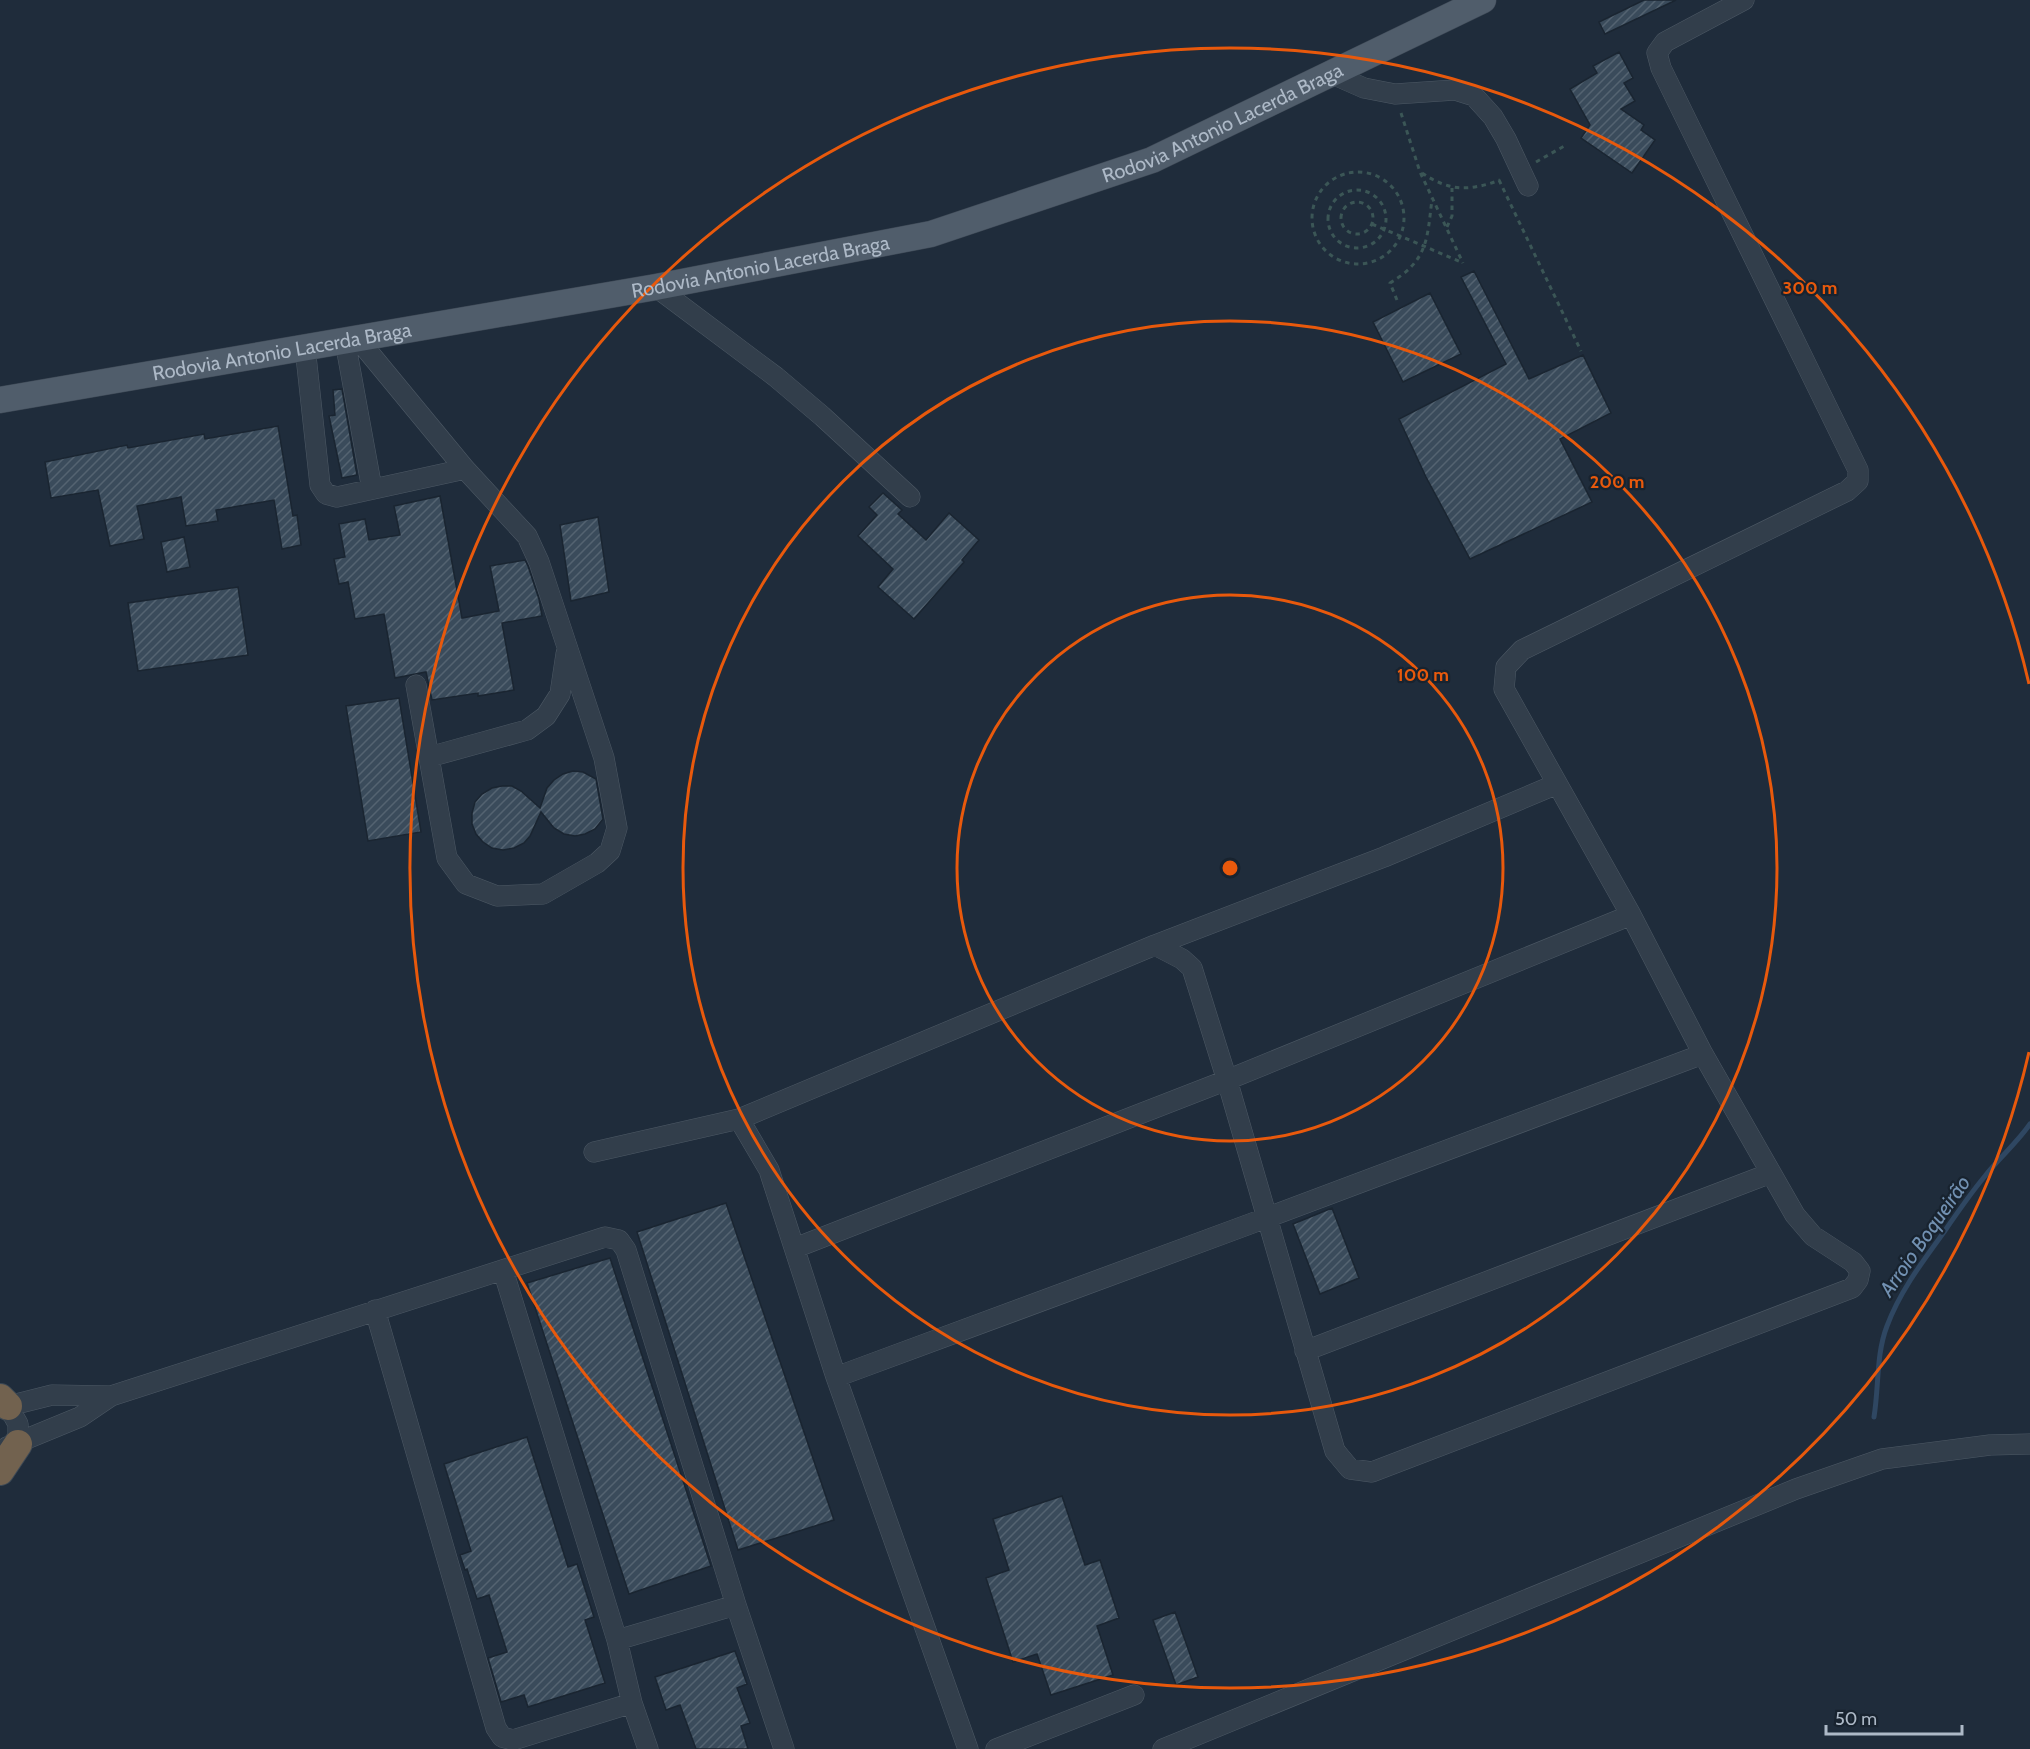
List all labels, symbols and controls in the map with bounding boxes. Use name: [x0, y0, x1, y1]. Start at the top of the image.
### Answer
street label: Rodovia Antonio Lacerda Braga: [1099, 58, 1347, 188]
street label: Rodovia Antonio Lacerda Braga: [630, 230, 892, 303]
text: 300 m: [1783, 277, 1837, 299]
street label: Rodovia Antonio Lacerda Braga: [151, 317, 413, 386]
text: 200 m: [1590, 471, 1644, 493]
text: 100 m: [1397, 664, 1449, 686]
centre of rings: [1220, 858, 1240, 878]
water label: Arroio Boqueirão: [1873, 1171, 1975, 1302]
scale bar: [1826, 1698, 1962, 1736]
text: 50 m: [1835, 1708, 1877, 1730]

